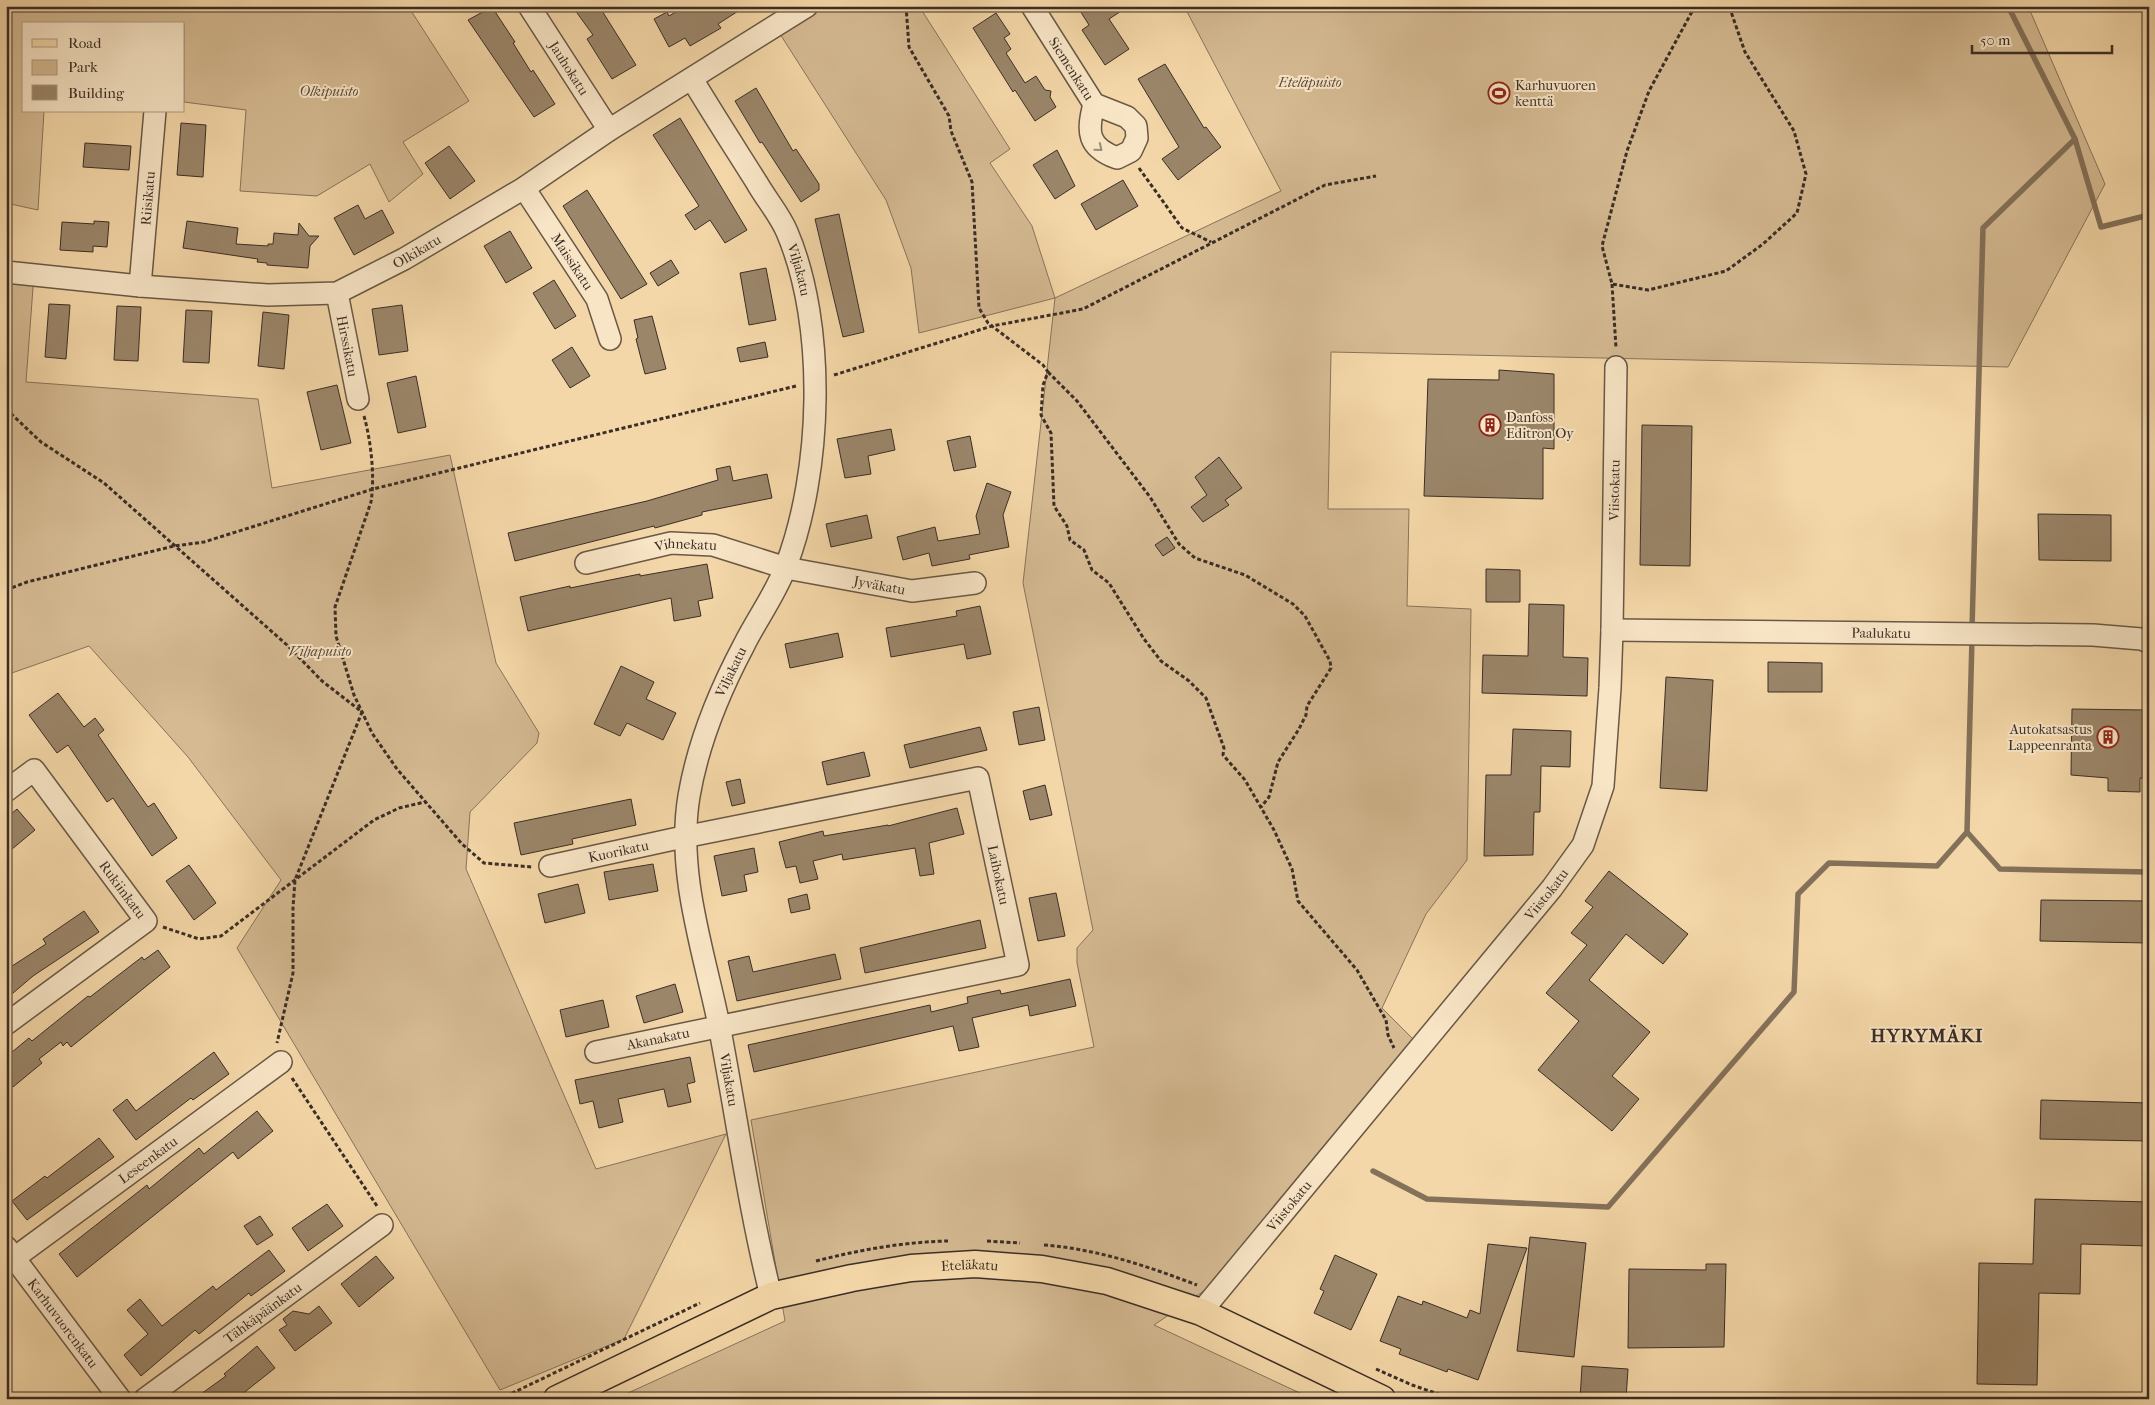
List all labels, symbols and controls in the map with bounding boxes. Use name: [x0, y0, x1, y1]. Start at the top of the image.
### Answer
legend: [22, 22, 185, 112]
scale bar: [1972, 22, 2112, 54]
text: 50 m: [1980, 31, 2011, 49]
text: Road: [68, 34, 102, 52]
street label: Siemenkatu: [1045, 34, 1098, 103]
street label: Jauhokatu: [545, 37, 593, 98]
text: Park: [68, 58, 98, 76]
park label: Eteläpuisto: [1277, 74, 1342, 91]
place label: Karhuvuoren kenttä: [1515, 77, 1596, 110]
sports icon: Karhuvuoren kenttä: [1487, 81, 1511, 105]
park label: Olkipuisto: [300, 83, 358, 100]
text: Building: [68, 84, 125, 102]
one-way arrow: [1094, 143, 1103, 152]
street label: Riisikatu: [137, 170, 158, 226]
street label: Maissikatu: [548, 230, 597, 293]
street label: Olkikatu: [390, 231, 444, 272]
street label: Viljakatu: [783, 240, 814, 298]
street label: Hirssikatu: [333, 314, 362, 378]
place label: Danfoss Editron Oy: [1506, 409, 1574, 442]
building icon: Danfoss Editron Oy: [1478, 413, 1502, 437]
street label: Viistokatu: [1605, 459, 1623, 522]
street label: Vihnekatu: [652, 534, 717, 555]
street label: Jyväkatu: [851, 572, 907, 598]
street label: Paalukatu: [1851, 624, 1911, 642]
park label: Viljapuisto: [289, 643, 351, 660]
street label: Viljakatu: [711, 644, 750, 701]
place label: Autokatsastus Lappeenranta: [2008, 721, 2093, 754]
building icon: Autokatsastus Lappeenranta: [2096, 725, 2120, 749]
street label: Kuorikatu: [587, 836, 650, 866]
street label: Laihokatu: [984, 843, 1013, 906]
street label: Rukiinkatu: [96, 857, 150, 922]
street label: Viistokatu: [1520, 865, 1572, 924]
street label: Akanakatu: [624, 1024, 691, 1054]
district label: HYRYMÄKI: [1871, 1024, 1983, 1047]
street label: Viljakatu: [716, 1051, 742, 1108]
street label: Leseenkatu: [115, 1132, 181, 1187]
street label: Viistokatu: [1262, 1177, 1315, 1235]
street label: Eteläkatu: [940, 1255, 999, 1275]
street label: Karhuvuorenkatu: [24, 1275, 102, 1371]
street label: Tähkäpäänkatu: [220, 1278, 305, 1347]

